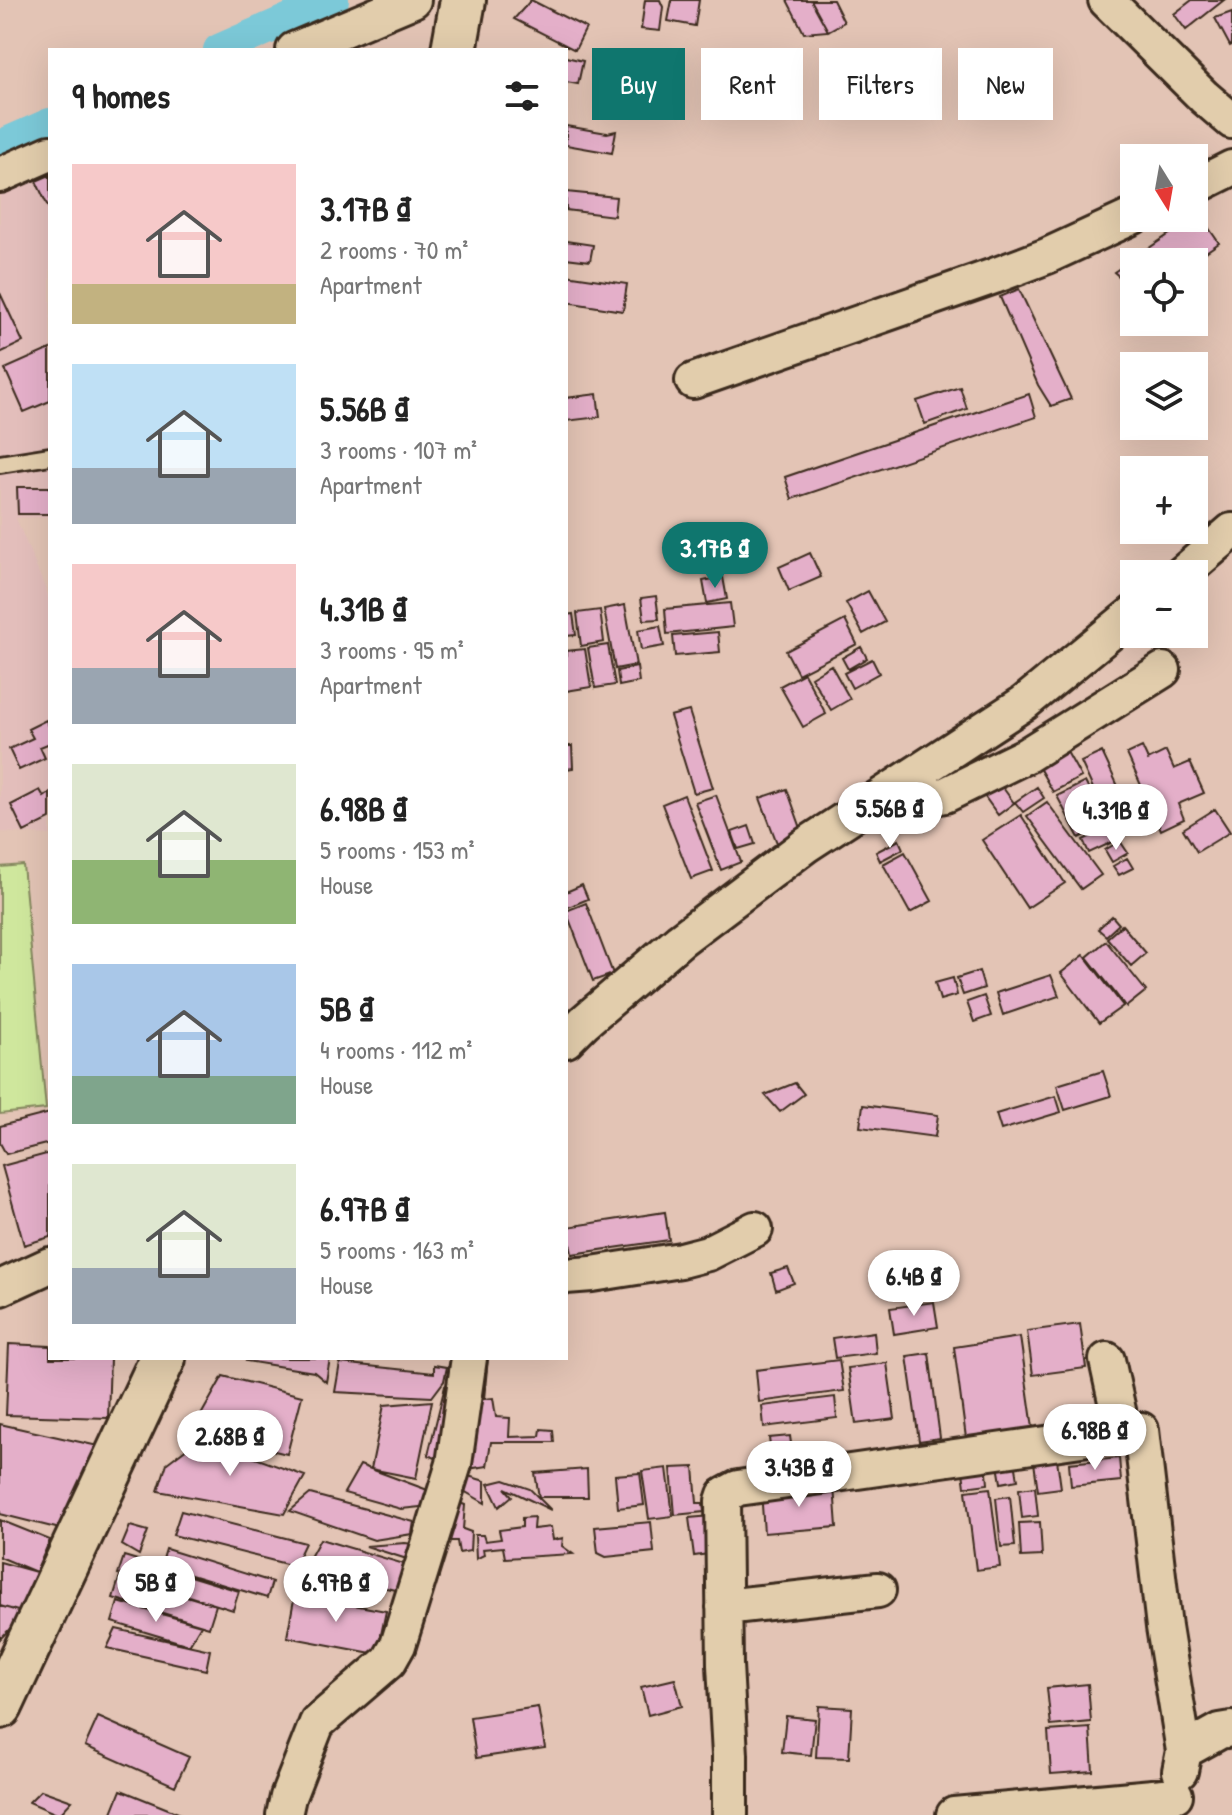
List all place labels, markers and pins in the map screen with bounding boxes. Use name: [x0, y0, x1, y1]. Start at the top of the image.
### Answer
pin: 3.17B ₫: [641, 522, 789, 590]
pin: 5.56B ₫: [816, 782, 964, 850]
pin: 4.31B ₫: [1042, 784, 1190, 852]
pin: 6.4B ₫: [849, 1250, 979, 1318]
pin: 6.98B ₫: [1021, 1404, 1169, 1472]
pin: 2.68B ₫: [156, 1410, 304, 1478]
pin: 3.43B ₫: [725, 1441, 873, 1509]
pin: 5B ₫: [109, 1556, 203, 1624]
pin: 6.97B ₫: [262, 1556, 410, 1624]

